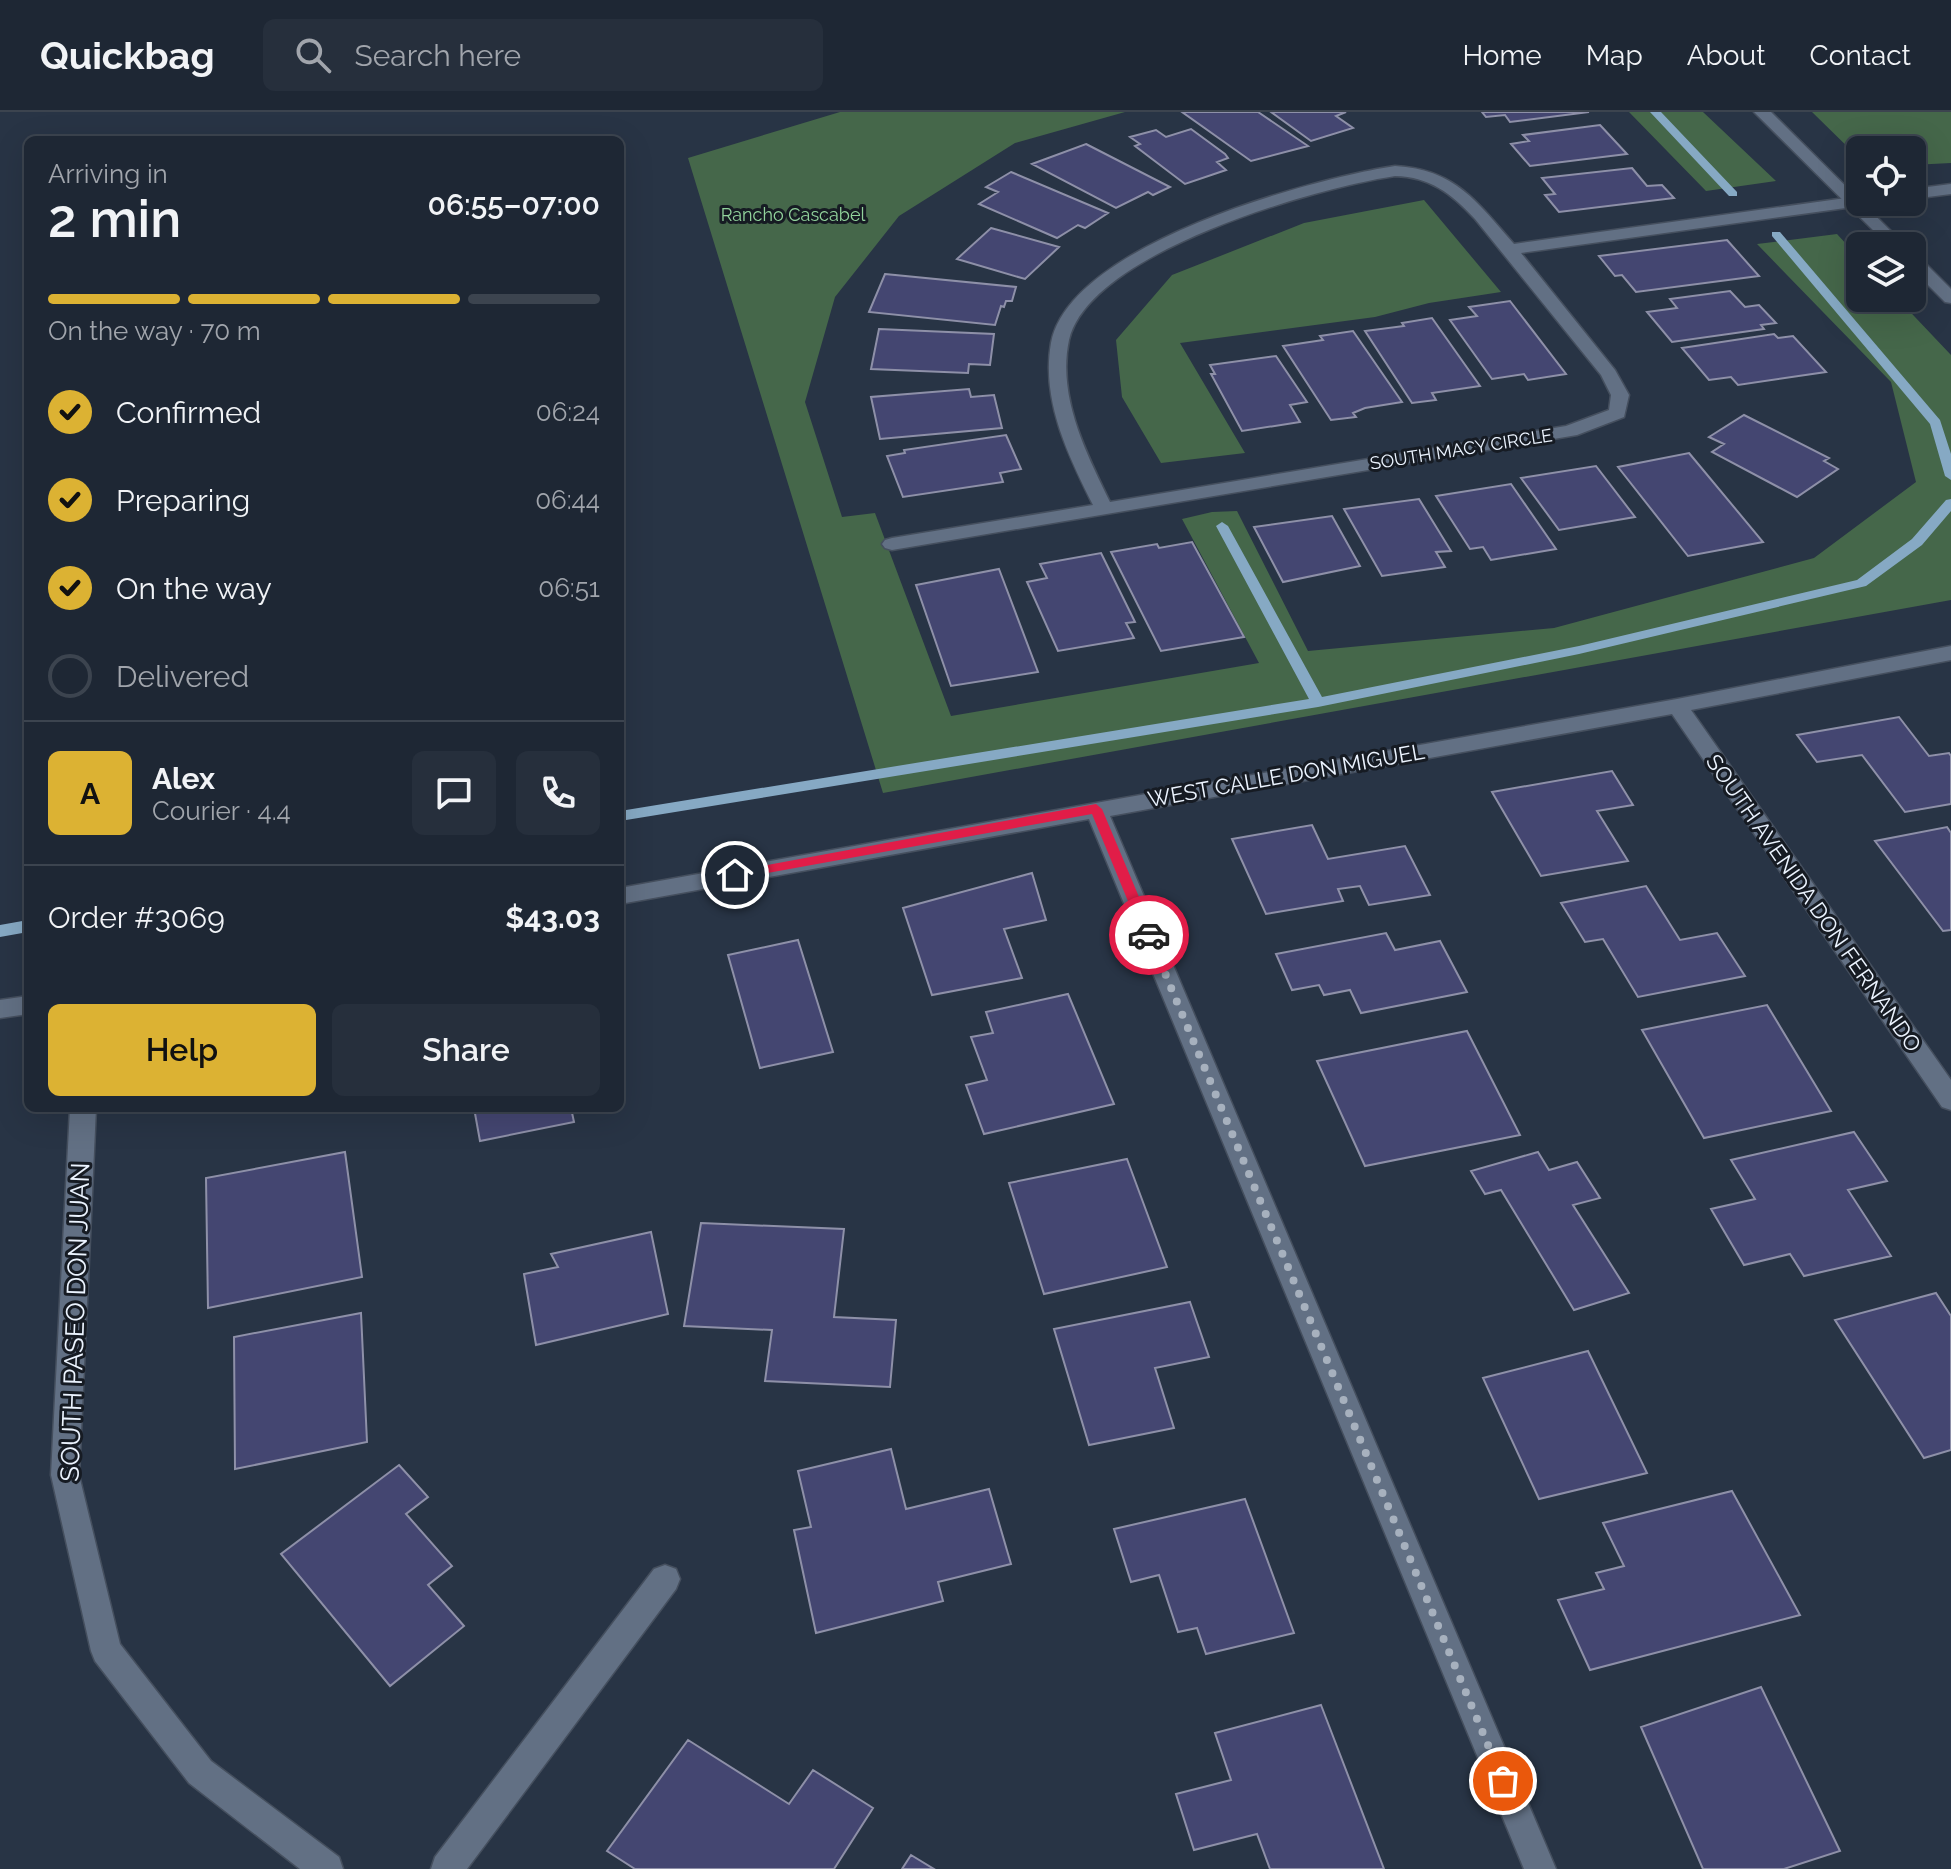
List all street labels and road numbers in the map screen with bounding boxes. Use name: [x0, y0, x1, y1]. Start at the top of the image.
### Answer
street label: SOUTH MACY CIRCLE: [1368, 424, 1554, 474]
street label: WEST CALLE DON MIGUEL: [1146, 738, 1427, 812]
street label: SOUTH AVENIDA DON FERNANDO: [1701, 749, 1927, 1057]
street label: SOUTH PASEO DON JUAN: [54, 1162, 96, 1482]

